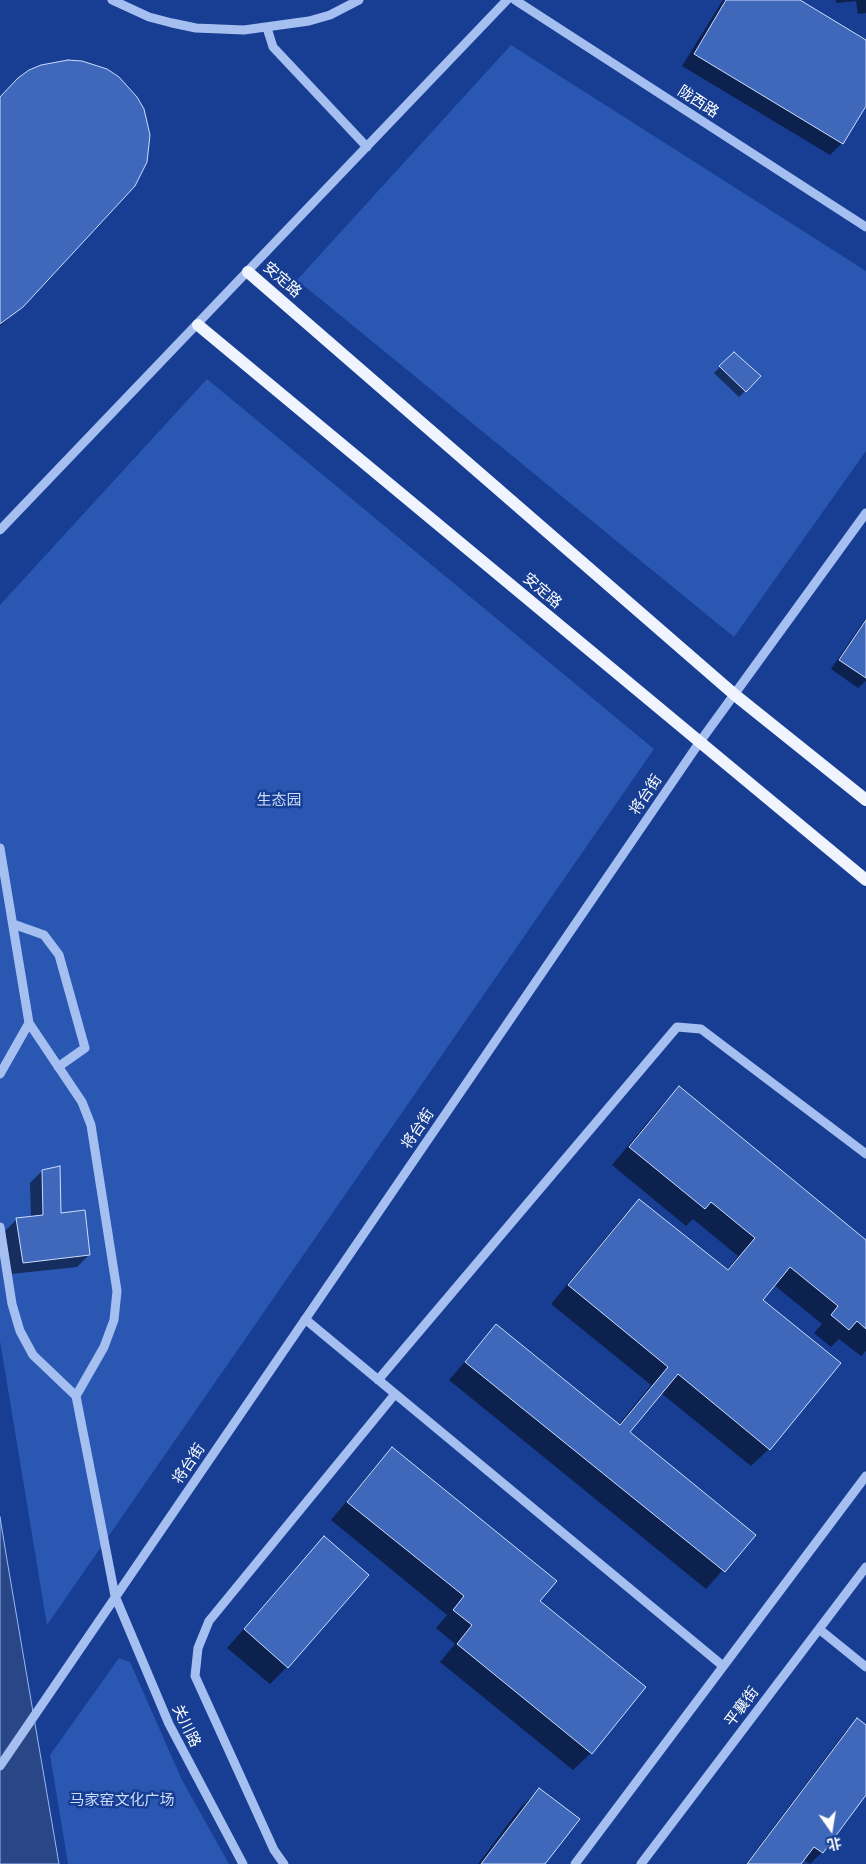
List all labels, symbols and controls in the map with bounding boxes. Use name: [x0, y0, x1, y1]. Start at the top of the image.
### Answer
street label: 陇西路: [674, 82, 722, 122]
street label: 安定路: [259, 258, 305, 302]
street label: 安定路: [519, 570, 565, 612]
street label: 将台街: [626, 771, 666, 819]
park label: 生态园: [257, 792, 301, 810]
street label: 将台街: [398, 1105, 438, 1153]
street label: 将台街: [169, 1440, 209, 1488]
street label: 平襄街: [721, 1684, 763, 1730]
street label: 关川路: [168, 1702, 204, 1750]
park label: 马家窑文化广场: [70, 1792, 174, 1810]
north arrow: [806, 1804, 856, 1854]
text: 北: [826, 1833, 843, 1854]

